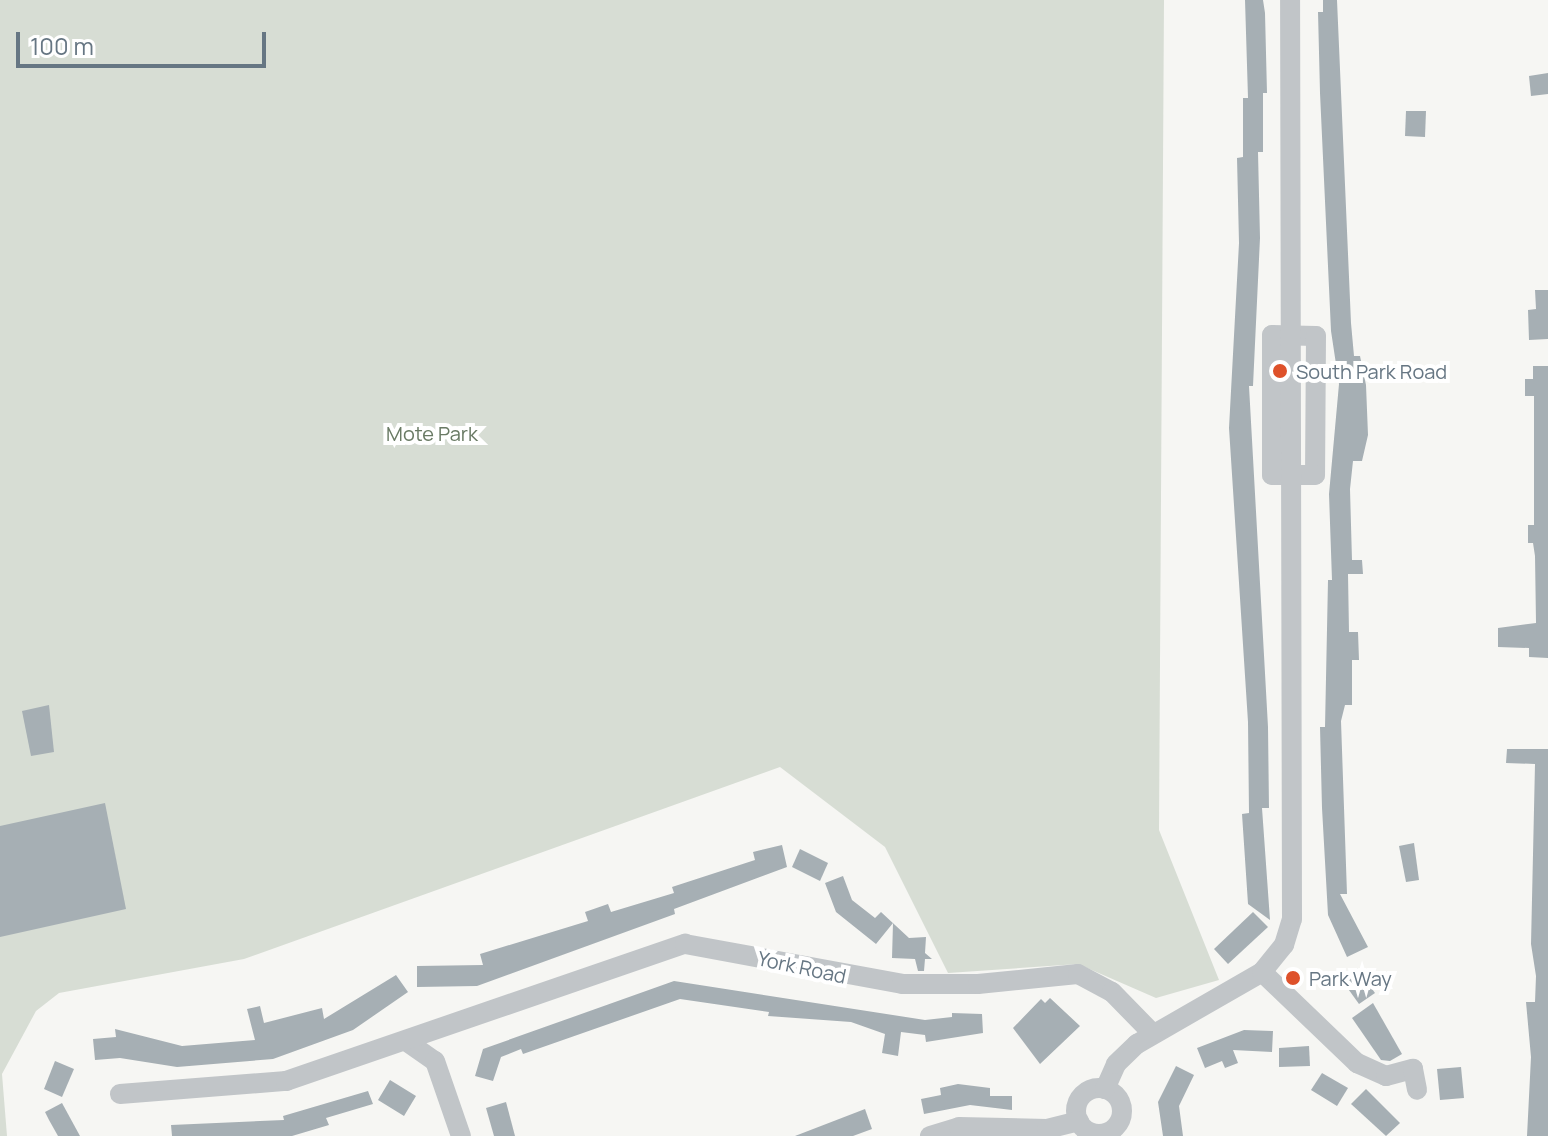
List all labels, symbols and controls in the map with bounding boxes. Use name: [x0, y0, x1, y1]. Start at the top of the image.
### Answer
scale bar: [20, 16, 270, 66]
text: 100 m: [30, 29, 94, 62]
place label: South Park Road: [1296, 359, 1447, 383]
marker: South Park Road: [1271, 362, 1289, 380]
park label: Mote Park: [386, 421, 478, 445]
street label: York Road: [756, 946, 848, 988]
place label: Park Way: [1309, 966, 1392, 990]
marker: Park Way: [1284, 969, 1302, 987]

